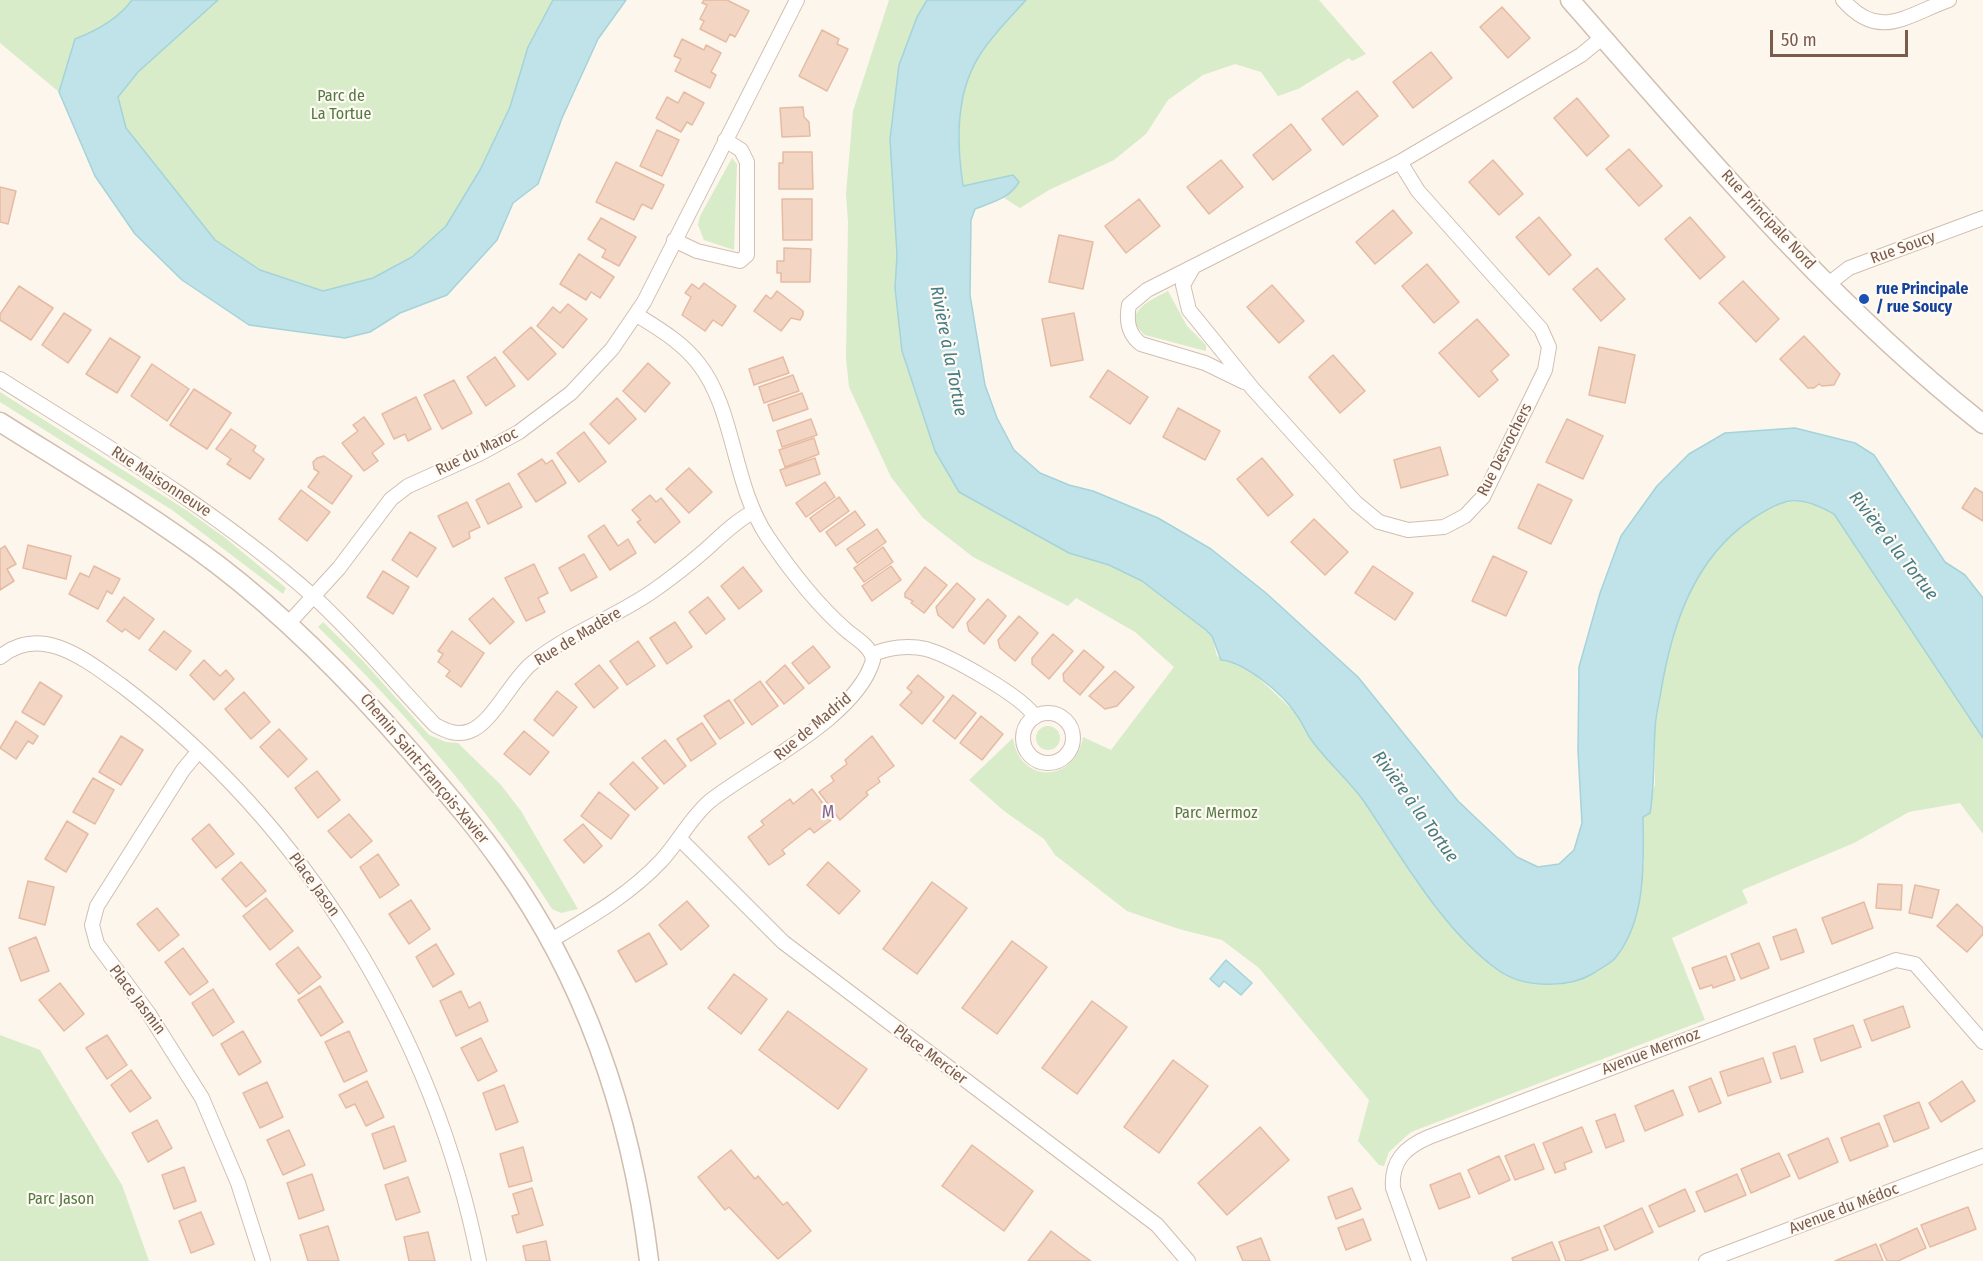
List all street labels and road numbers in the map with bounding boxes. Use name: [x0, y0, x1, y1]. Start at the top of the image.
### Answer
street label: Rue Principale Nord: [1717, 166, 1819, 274]
street label: Rue Soucy: [1868, 227, 1938, 269]
street label: Rue Desrochers: [1473, 400, 1537, 500]
street label: Rue du Maroc: [433, 424, 521, 480]
street label: Rue Maisonneuve: [107, 443, 215, 521]
street label: Rue de Madère: [531, 604, 625, 670]
street label: Rue de Madrid: [770, 689, 856, 765]
street label: Chemin Saint-François-Xavier: [355, 690, 493, 848]
street label: Place Jason: [284, 849, 344, 921]
street label: Place Jasmin: [105, 961, 169, 1039]
street label: Place Mercier: [889, 1021, 971, 1089]
street label: Avenue Mermoz: [1599, 1024, 1703, 1080]
street label: Avenue du Médoc: [1787, 1179, 1901, 1239]

